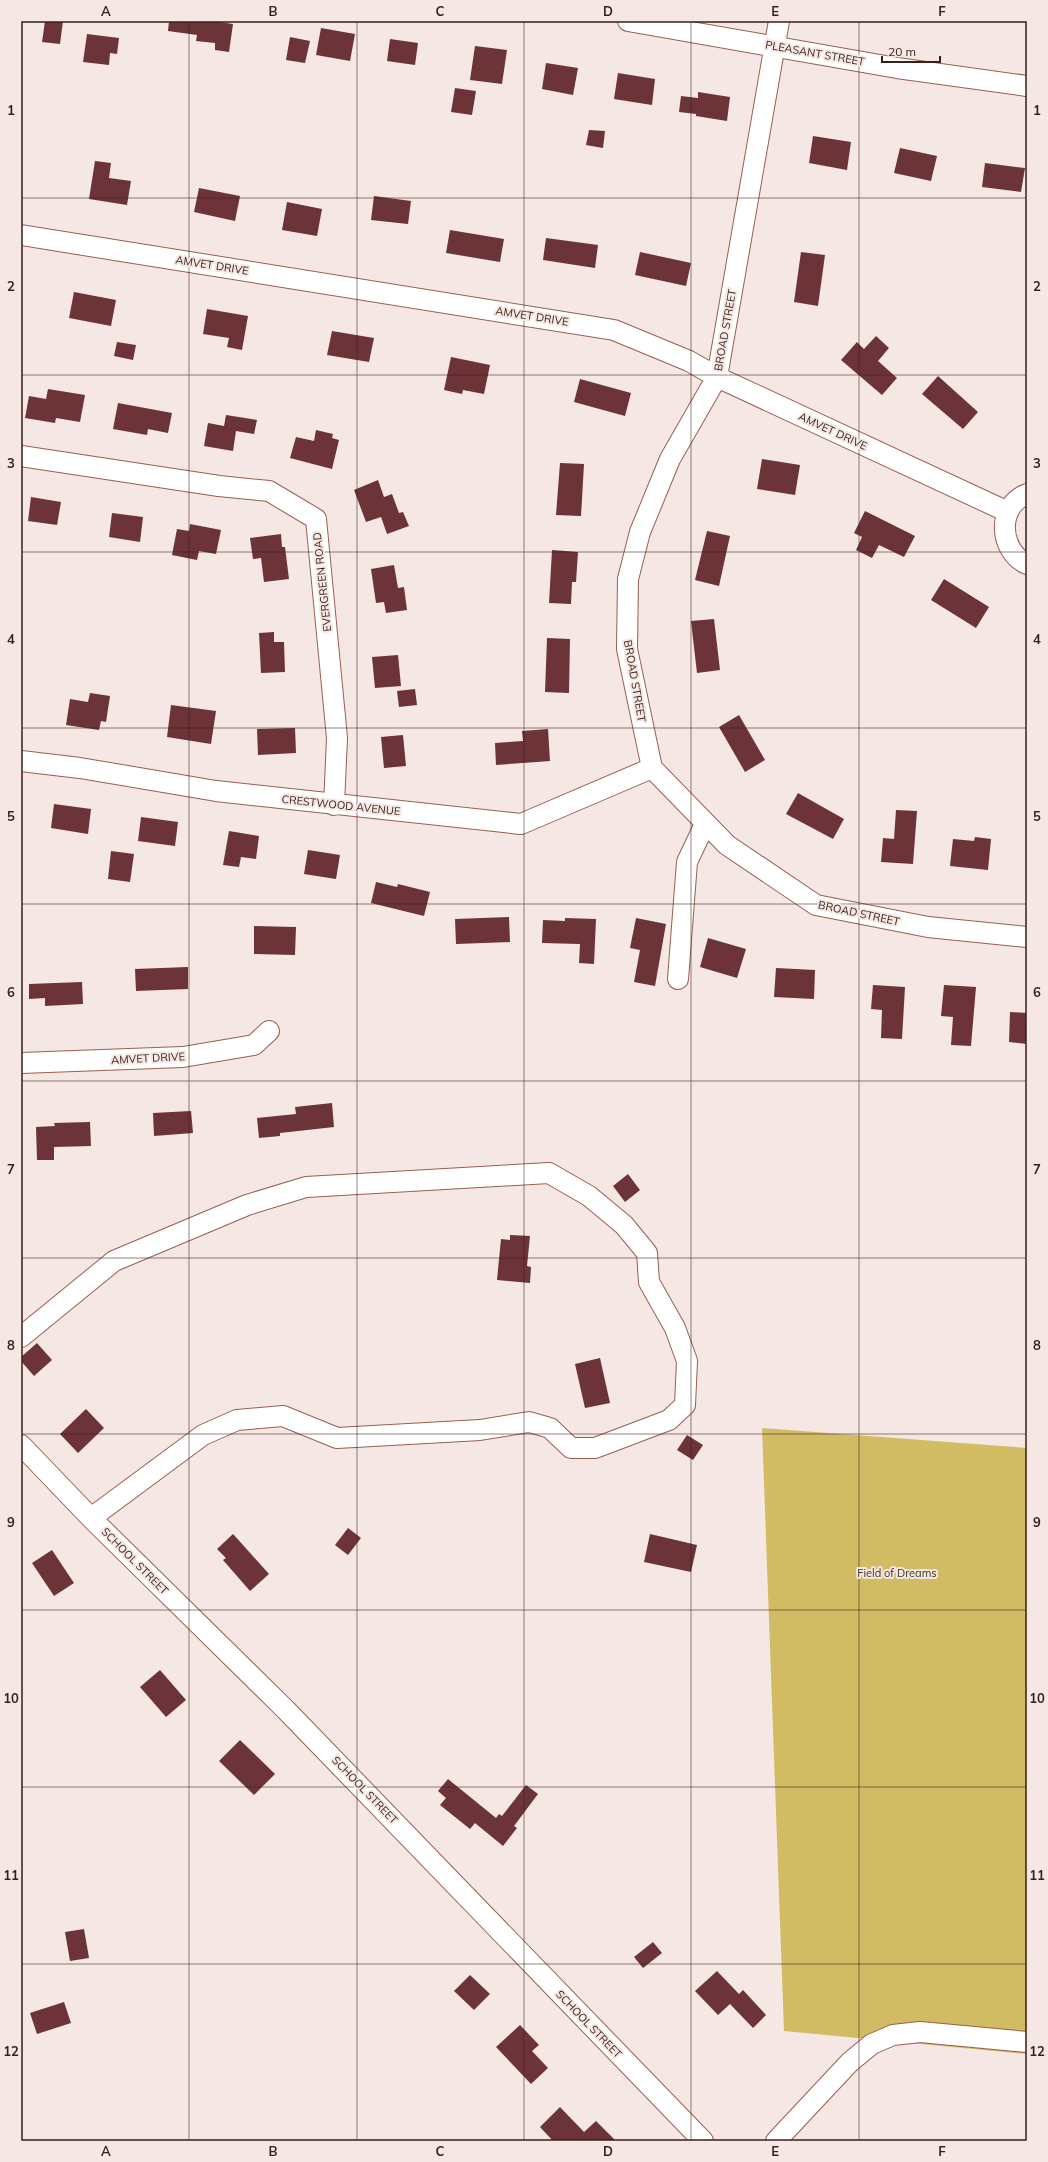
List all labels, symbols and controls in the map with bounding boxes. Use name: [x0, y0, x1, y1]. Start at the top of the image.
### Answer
text: A: [101, 3, 111, 19]
text: B: [269, 3, 278, 19]
text: C: [436, 3, 445, 19]
text: D: [603, 3, 613, 19]
text: E: [771, 3, 779, 19]
text: F: [938, 3, 946, 19]
street label: PLEASANT STREET: [764, 37, 866, 69]
scale bar: [882, 38, 940, 64]
text: 20 m: [888, 44, 916, 59]
text: 1: [7, 102, 15, 118]
text: 1: [1033, 102, 1041, 118]
street label: AMVET DRIVE: [174, 252, 250, 278]
text: 2: [7, 278, 15, 294]
text: 2: [1033, 278, 1041, 294]
street label: BROAD STREET: [711, 288, 739, 372]
street label: AMVET DRIVE: [494, 303, 570, 329]
street label: AMVET DRIVE: [797, 409, 869, 453]
text: 3: [7, 455, 15, 471]
text: 3: [1033, 455, 1041, 471]
street label: EVERGREEN ROAD: [310, 532, 334, 632]
text: 4: [7, 631, 15, 647]
text: 4: [1033, 631, 1041, 647]
street label: BROAD STREET: [621, 639, 649, 723]
street label: CRESTWOOD AVENUE: [281, 792, 401, 818]
text: 5: [7, 808, 15, 824]
text: 5: [1033, 808, 1041, 824]
street label: BROAD STREET: [817, 898, 901, 929]
text: 6: [7, 984, 15, 1000]
text: 6: [1033, 984, 1041, 1000]
street label: AMVET DRIVE: [111, 1049, 185, 1067]
text: 7: [7, 1161, 15, 1177]
text: 7: [1033, 1161, 1041, 1177]
text: 8: [7, 1337, 15, 1353]
text: 8: [1033, 1337, 1041, 1353]
text: 9: [7, 1514, 15, 1530]
text: 9: [1033, 1514, 1041, 1530]
street label: SCHOOL STREET: [99, 1525, 172, 1598]
park label: Field of Dreams: [857, 1566, 937, 1580]
text: 10: [3, 1690, 19, 1706]
text: 10: [1029, 1690, 1045, 1706]
street label: SCHOOL STREET: [329, 1753, 401, 1827]
text: 11: [3, 1867, 19, 1883]
text: 11: [1029, 1867, 1045, 1883]
street label: SCHOOL STREET: [553, 1987, 625, 2061]
text: 12: [3, 2043, 19, 2059]
text: 12: [1029, 2043, 1045, 2059]
text: A: [101, 2143, 111, 2159]
text: B: [269, 2143, 278, 2159]
text: C: [436, 2143, 445, 2159]
text: D: [603, 2143, 613, 2159]
text: E: [771, 2143, 779, 2159]
text: F: [938, 2143, 946, 2159]

